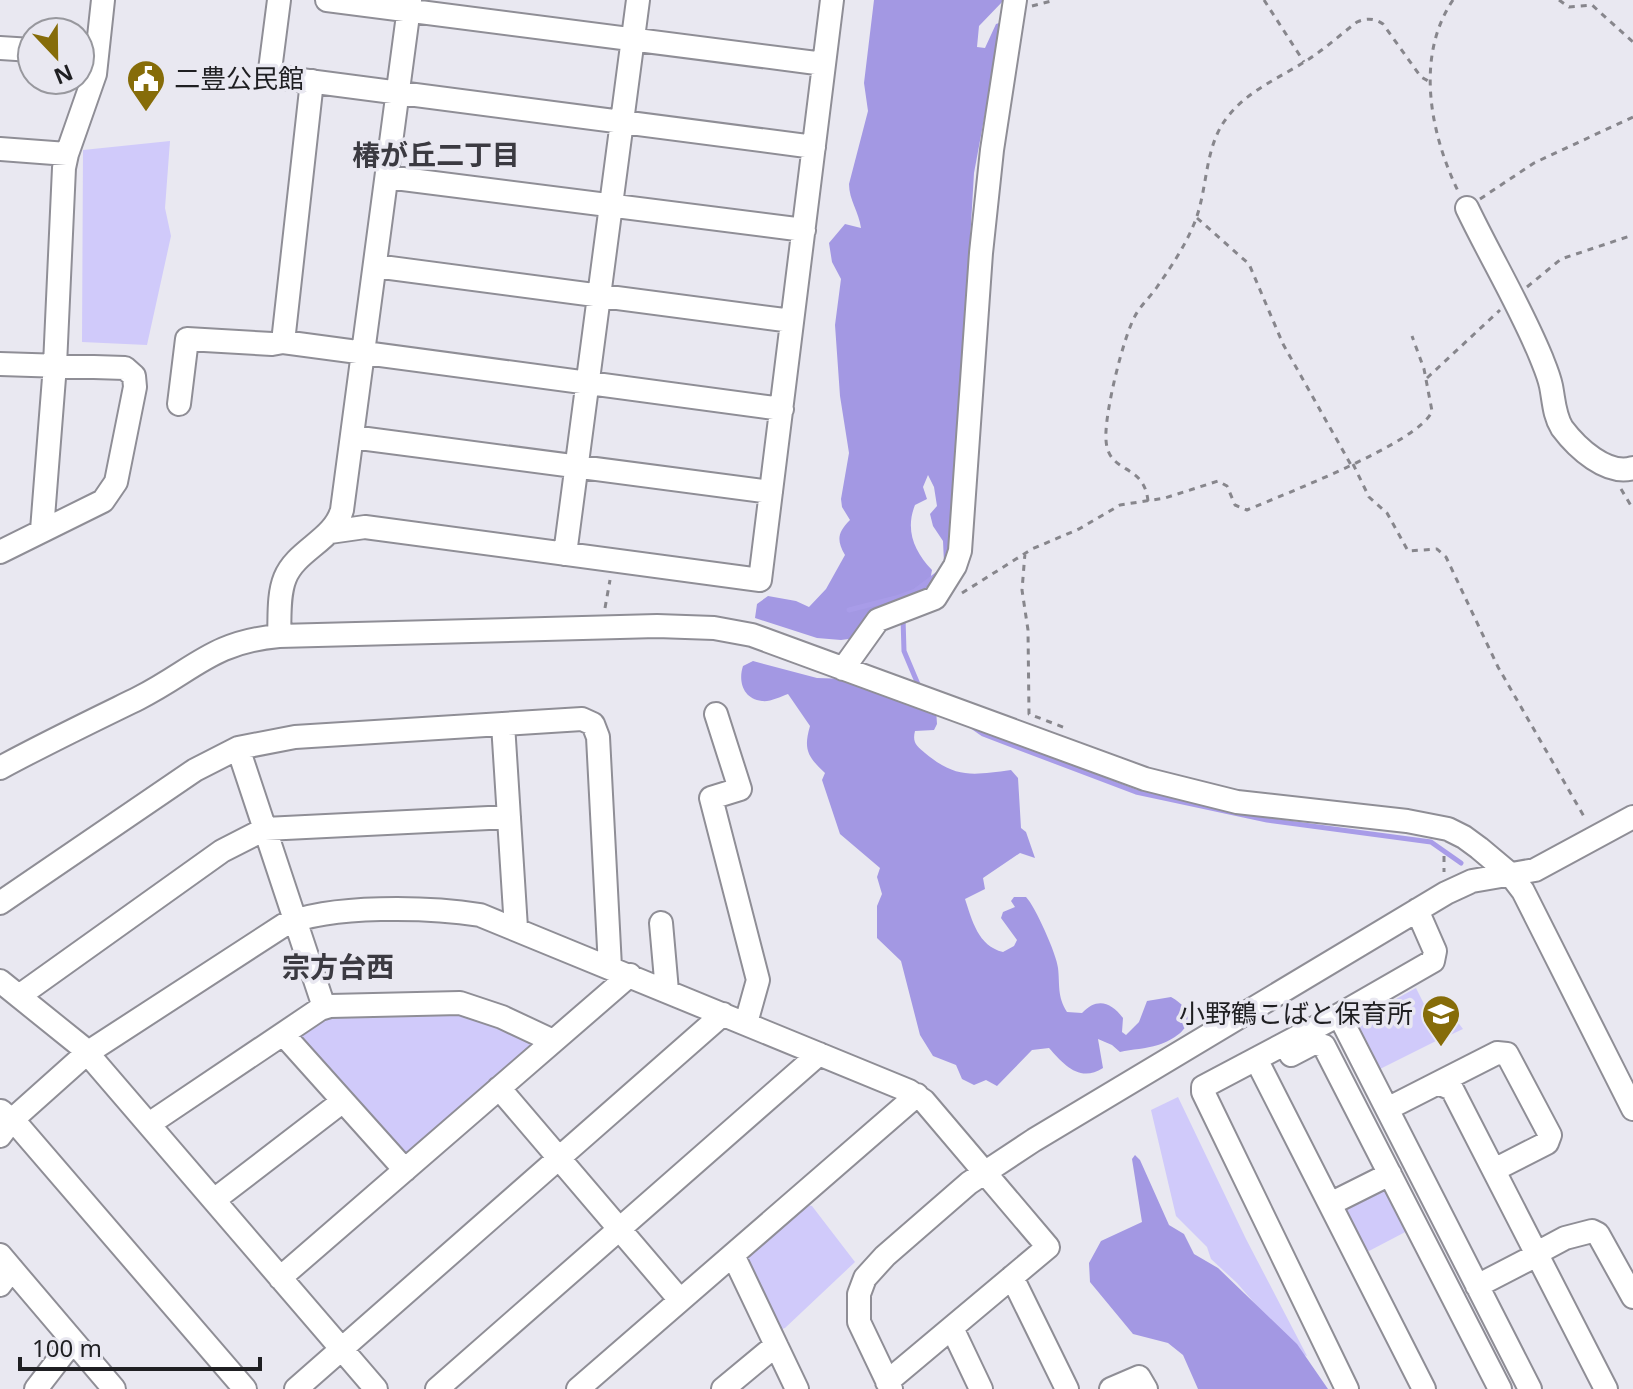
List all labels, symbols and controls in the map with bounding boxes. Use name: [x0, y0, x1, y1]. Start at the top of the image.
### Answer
north arrow: [16, 16, 96, 96]
text: N: [50, 58, 78, 93]
public building icon: 二豊公民館: [125, 58, 167, 113]
place label: 二豊公民館: [174, 60, 304, 96]
district label: 椿が丘二丁目: [352, 135, 520, 173]
district label: 宗方台西: [282, 947, 394, 985]
school or university icon: 小野鶴こばと保育所: [1420, 993, 1462, 1048]
place label: 小野鶴こばと保育所: [1179, 995, 1413, 1031]
scale bar: [20, 1321, 260, 1371]
text: 100 m: [32, 1331, 102, 1364]

